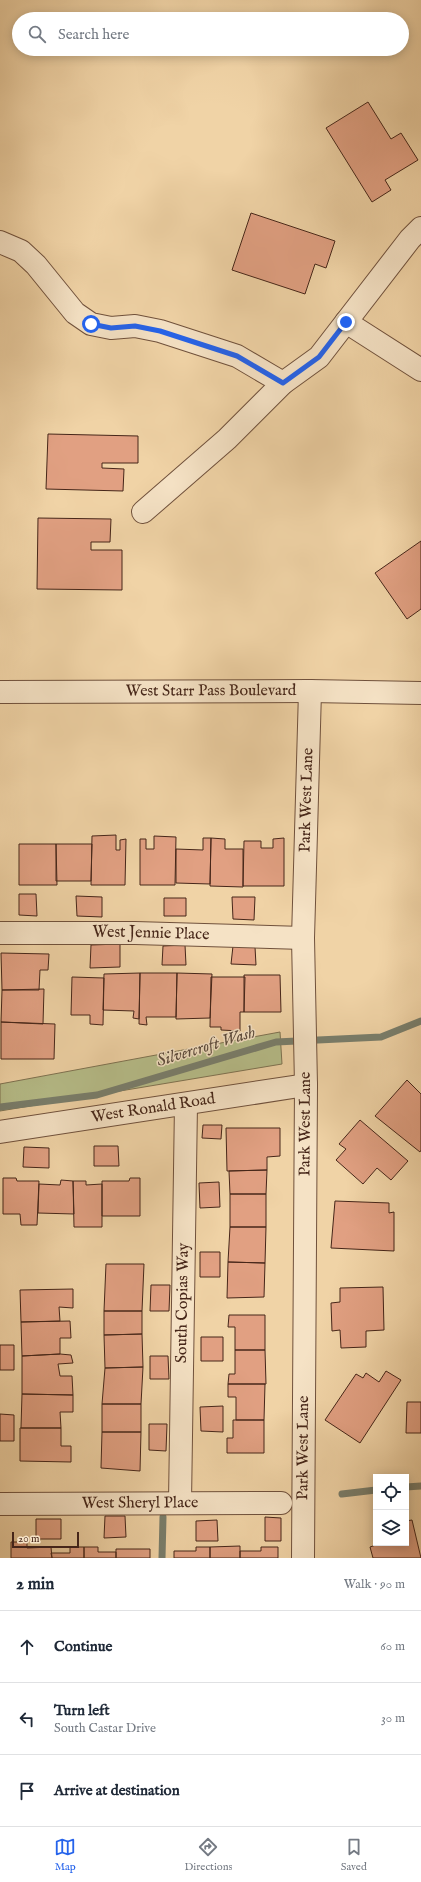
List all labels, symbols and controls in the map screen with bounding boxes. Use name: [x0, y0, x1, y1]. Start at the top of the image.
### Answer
search box: [12, 12, 409, 56]
icon: search: [26, 23, 48, 45]
text: Search here: [58, 25, 129, 44]
route end: [337, 313, 355, 331]
route start: [82, 315, 100, 333]
street label: West Starr Pass Boulevard: [126, 681, 297, 702]
street label: Park West Lane: [295, 748, 318, 853]
street label: West Jennie Place: [93, 923, 210, 945]
water label: Silvercroft Wash: [154, 1022, 258, 1072]
street label: Park West Lane: [295, 1072, 316, 1176]
street label: West Ronald Road: [90, 1089, 217, 1128]
street label: South Copias Way: [172, 1243, 194, 1363]
street label: Park West Lane: [293, 1396, 314, 1500]
map controls: [373, 1474, 409, 1546]
button: locate: [373, 1474, 409, 1510]
street label: West Sheryl Place: [82, 1493, 198, 1514]
button: layers: [373, 1510, 409, 1546]
scale bar: [12, 1530, 79, 1549]
text: 20 m: [18, 1532, 39, 1546]
text: 2 min: [16, 1574, 54, 1595]
text: Walk · 90 m: [344, 1576, 405, 1593]
icon: ahead: [16, 1636, 38, 1658]
text: Continue: [54, 1637, 112, 1656]
text: 60 m: [380, 1638, 405, 1655]
text: Turn left: [54, 1701, 110, 1720]
icon: left: [16, 1708, 38, 1730]
text: 30 m: [381, 1710, 405, 1727]
text: South Castar Drive: [54, 1720, 156, 1737]
icon: arrive: [16, 1780, 38, 1802]
text: Arrive at destination: [54, 1781, 180, 1800]
tab: Map: [54, 1836, 76, 1874]
tab: Directions: [185, 1836, 232, 1874]
tab: Saved: [341, 1836, 367, 1874]

